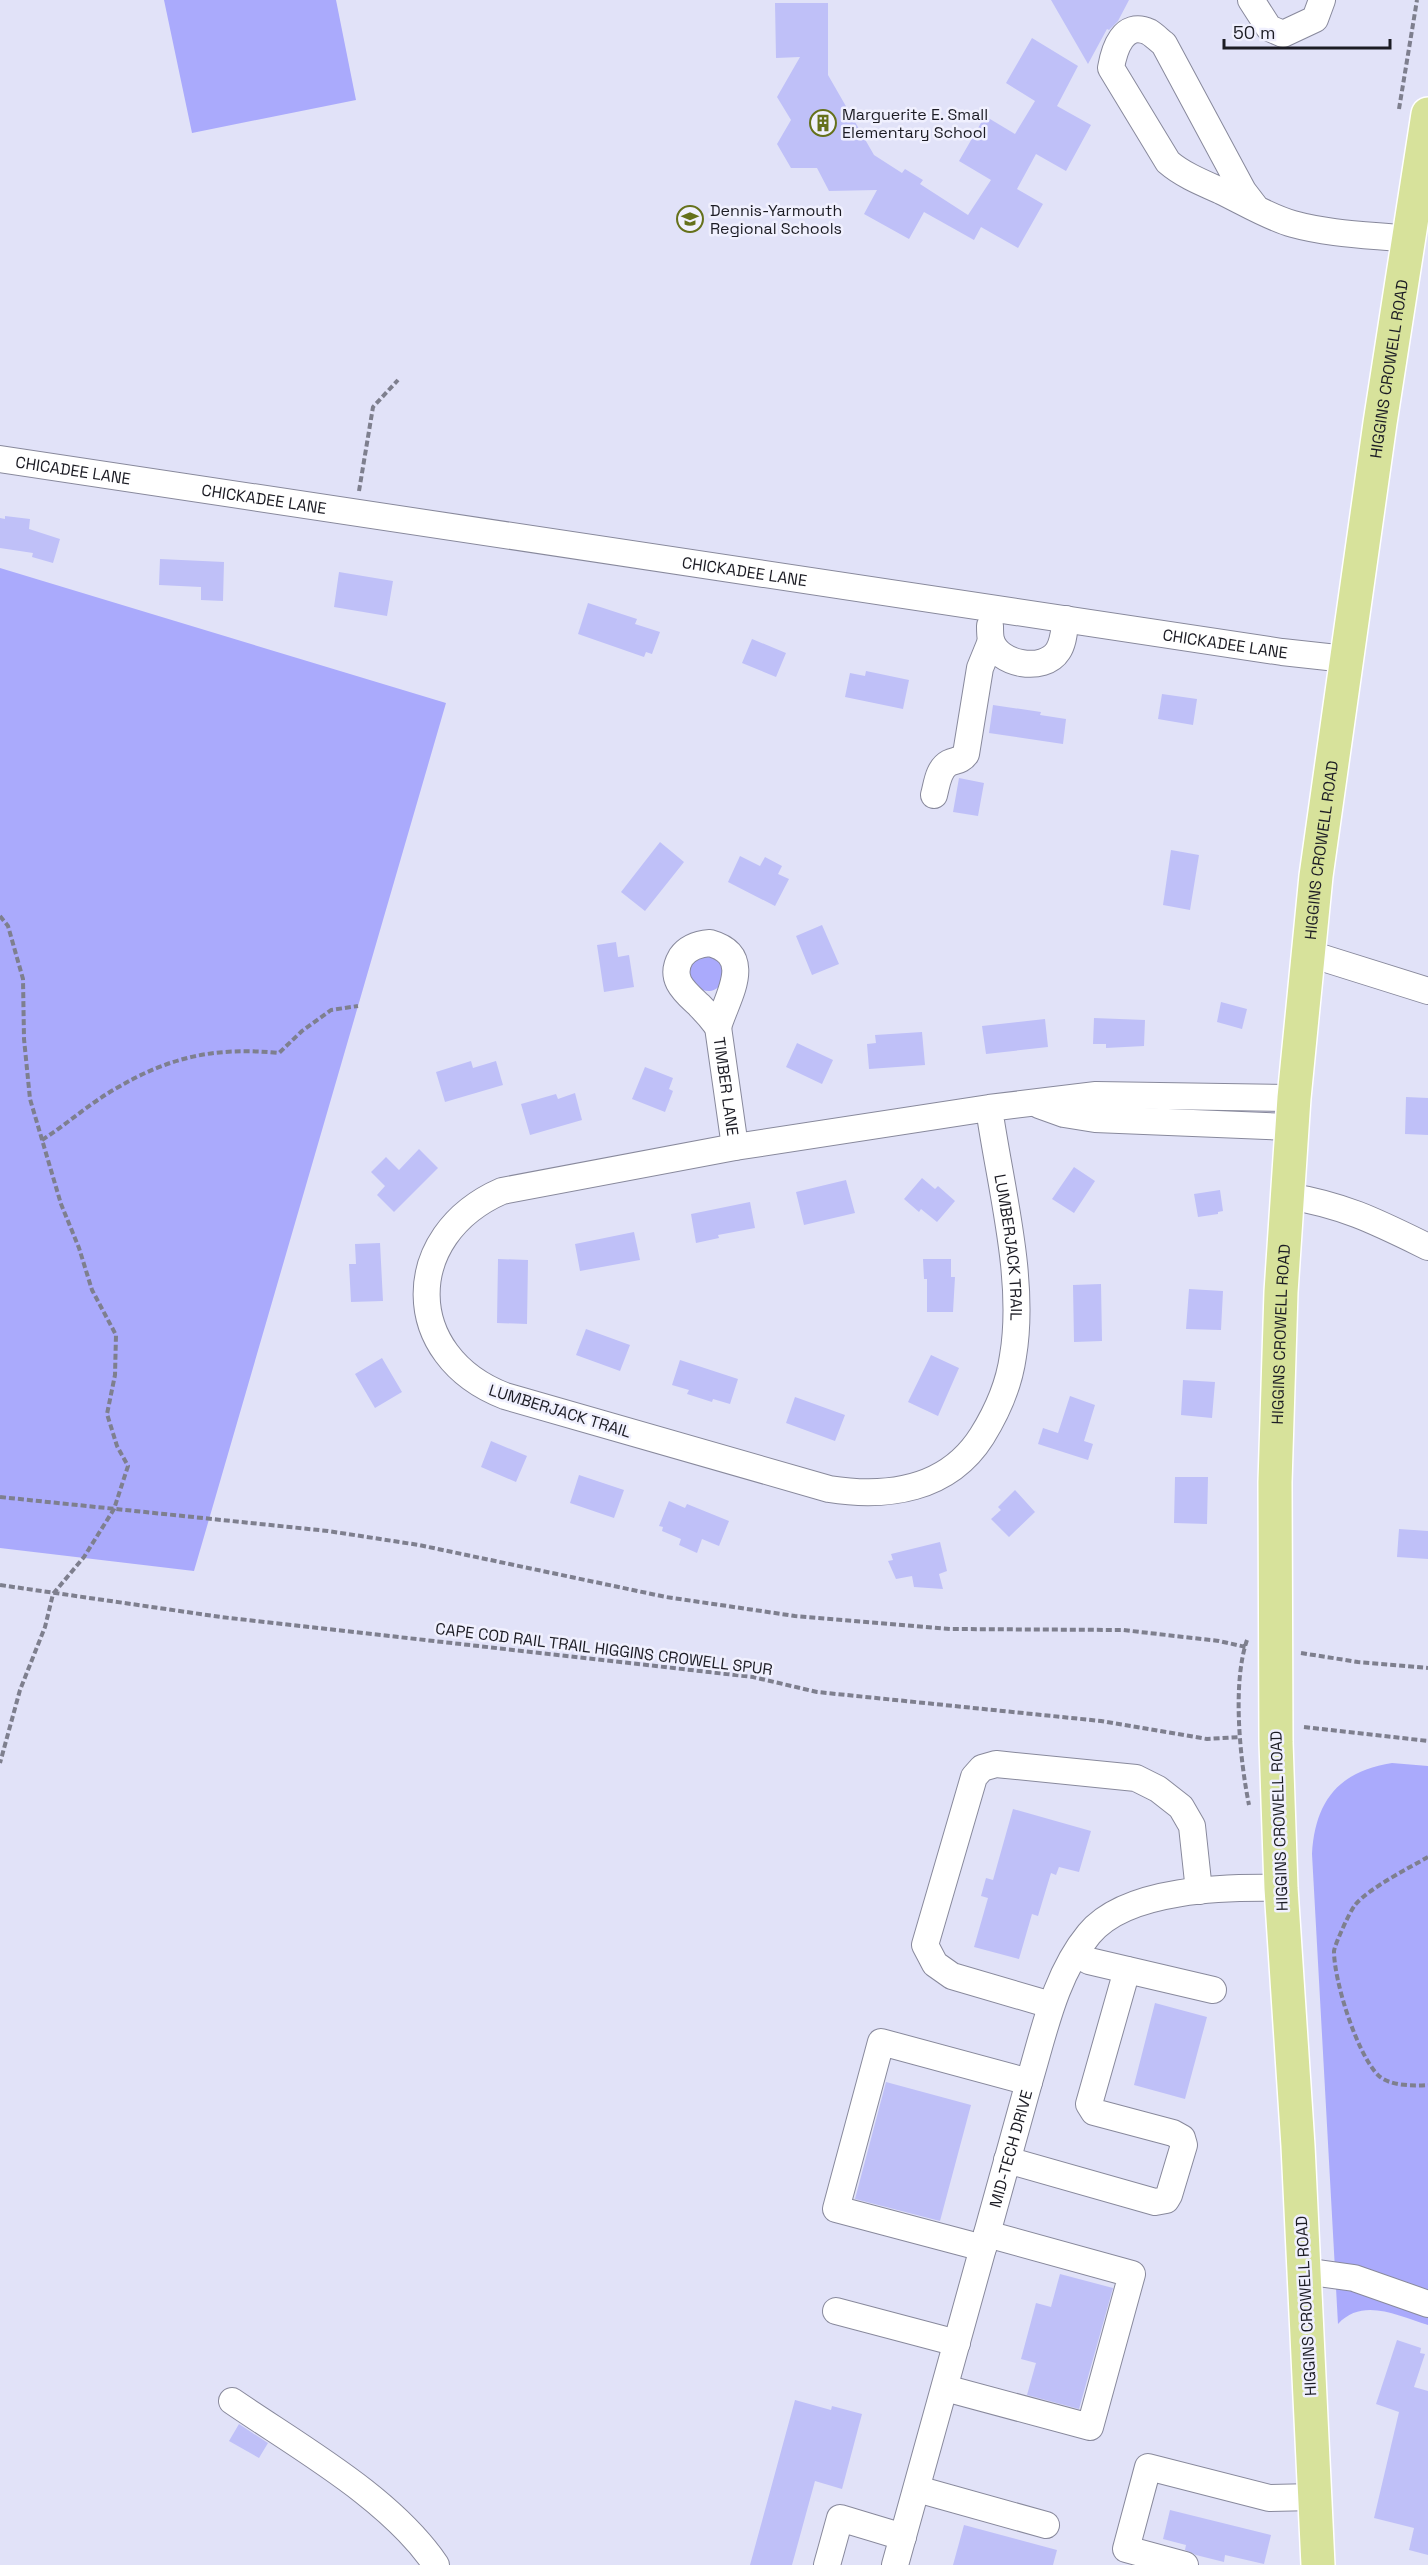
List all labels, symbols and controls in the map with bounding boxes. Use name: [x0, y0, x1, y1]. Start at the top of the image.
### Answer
scale bar: [1224, 12, 1390, 50]
text: 50 m: [1233, 21, 1275, 44]
place label: Marguerite E. Small Elementary School: [842, 104, 988, 143]
building icon: Marguerite E. Small Elementary School: [808, 108, 838, 138]
place label: Dennis-Yarmouth Regional Schools: [710, 200, 842, 239]
school or university icon: Dennis-Yarmouth Regional Schools: [675, 204, 705, 234]
street label: HIGGINS CROWELL ROAD: [1365, 278, 1413, 460]
street label: CHICADEE LANE: [14, 451, 132, 489]
street label: CHICKADEE LANE: [200, 479, 328, 519]
street label: CHICKADEE LANE: [681, 551, 809, 591]
street label: CHICKADEE LANE: [1161, 624, 1289, 663]
street label: HIGGINS CROWELL ROAD: [1299, 759, 1343, 941]
street label: TIMBER LANE: [709, 1036, 744, 1137]
street label: LUMBERJACK TRAIL: [990, 1172, 1027, 1321]
street label: HIGGINS CROWELL ROAD: [1266, 1243, 1295, 1425]
street label: LUMBERJACK TRAIL: [486, 1379, 634, 1443]
street label: CAPE COD RAIL TRAIL HIGGINS CROWELL SPUR: [434, 1618, 774, 1680]
street label: HIGGINS CROWELL ROAD: [1265, 1730, 1293, 1912]
street label: MID-TECH DRIVE: [984, 2088, 1037, 2210]
street label: HIGGINS CROWELL ROAD: [1291, 2215, 1321, 2397]

